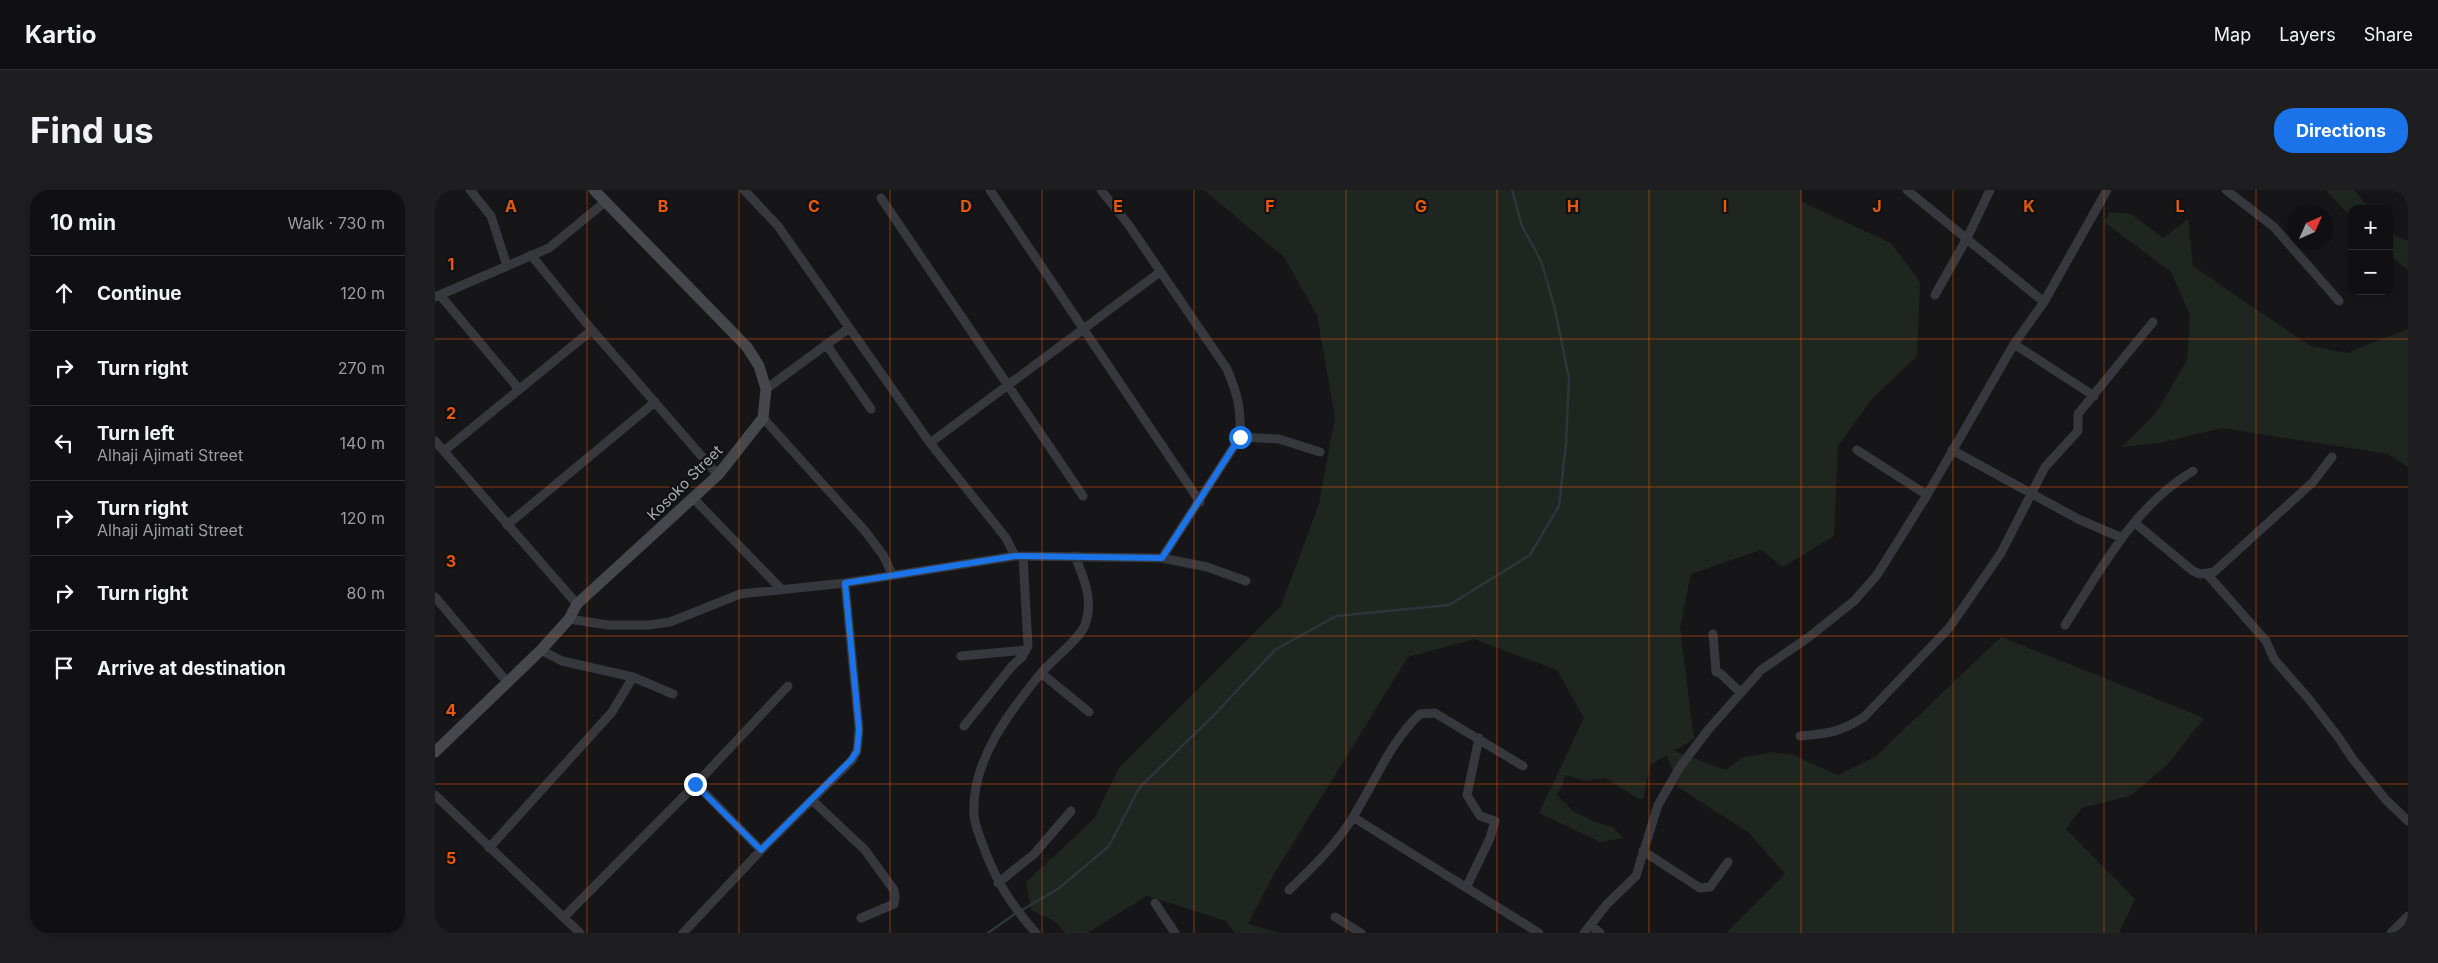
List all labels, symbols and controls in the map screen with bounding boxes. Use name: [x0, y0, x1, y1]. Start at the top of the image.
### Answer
text: Kartio: [25, 20, 96, 49]
text: Map: [2214, 24, 2251, 45]
text: Layers: [2279, 24, 2336, 45]
text: Share: [2364, 24, 2413, 45]
button: Directions: [2274, 108, 2408, 153]
text: Find us: [30, 109, 154, 151]
text: A: [505, 196, 517, 216]
text: B: [658, 196, 668, 216]
text: C: [808, 196, 820, 216]
text: D: [960, 196, 972, 216]
text: E: [1113, 196, 1123, 216]
text: F: [1265, 196, 1275, 216]
text: G: [1415, 196, 1427, 216]
text: H: [1567, 196, 1579, 216]
text: I: [1723, 196, 1727, 216]
text: J: [1872, 196, 1882, 216]
text: K: [2023, 196, 2035, 216]
text: L: [2175, 196, 2185, 216]
north arrow: [2288, 205, 2333, 250]
map controls: [2348, 205, 2393, 295]
button: +: [2348, 205, 2393, 250]
text: 10 min: [50, 210, 116, 235]
text: Walk · 730 m: [288, 213, 385, 233]
button: −: [2348, 250, 2393, 295]
text: 1: [448, 254, 454, 274]
icon: ahead: [50, 279, 78, 307]
text: Continue: [97, 282, 182, 305]
text: 120 m: [340, 283, 385, 303]
icon: right: [50, 354, 78, 382]
text: Turn right: [97, 357, 188, 380]
text: 270 m: [338, 358, 385, 378]
text: 2: [446, 403, 456, 423]
text: Turn left: [97, 422, 175, 445]
route start: [1229, 426, 1252, 449]
icon: left: [50, 429, 78, 457]
text: 140 m: [340, 433, 385, 453]
street label: Kosoko Street: [643, 441, 726, 524]
text: Alhaji Ajimati Street: [97, 445, 243, 465]
text: Turn right: [97, 497, 188, 520]
icon: right: [50, 504, 78, 532]
text: 120 m: [340, 508, 385, 528]
text: Alhaji Ajimati Street: [97, 520, 243, 540]
text: 3: [446, 551, 456, 571]
icon: right: [50, 579, 78, 607]
text: Turn right: [97, 582, 188, 605]
text: 80 m: [346, 583, 385, 603]
icon: arrive: [50, 654, 78, 682]
text: Arrive at destination: [97, 657, 286, 680]
text: 4: [446, 700, 457, 720]
route end: [684, 773, 707, 796]
text: 5: [446, 848, 456, 868]

